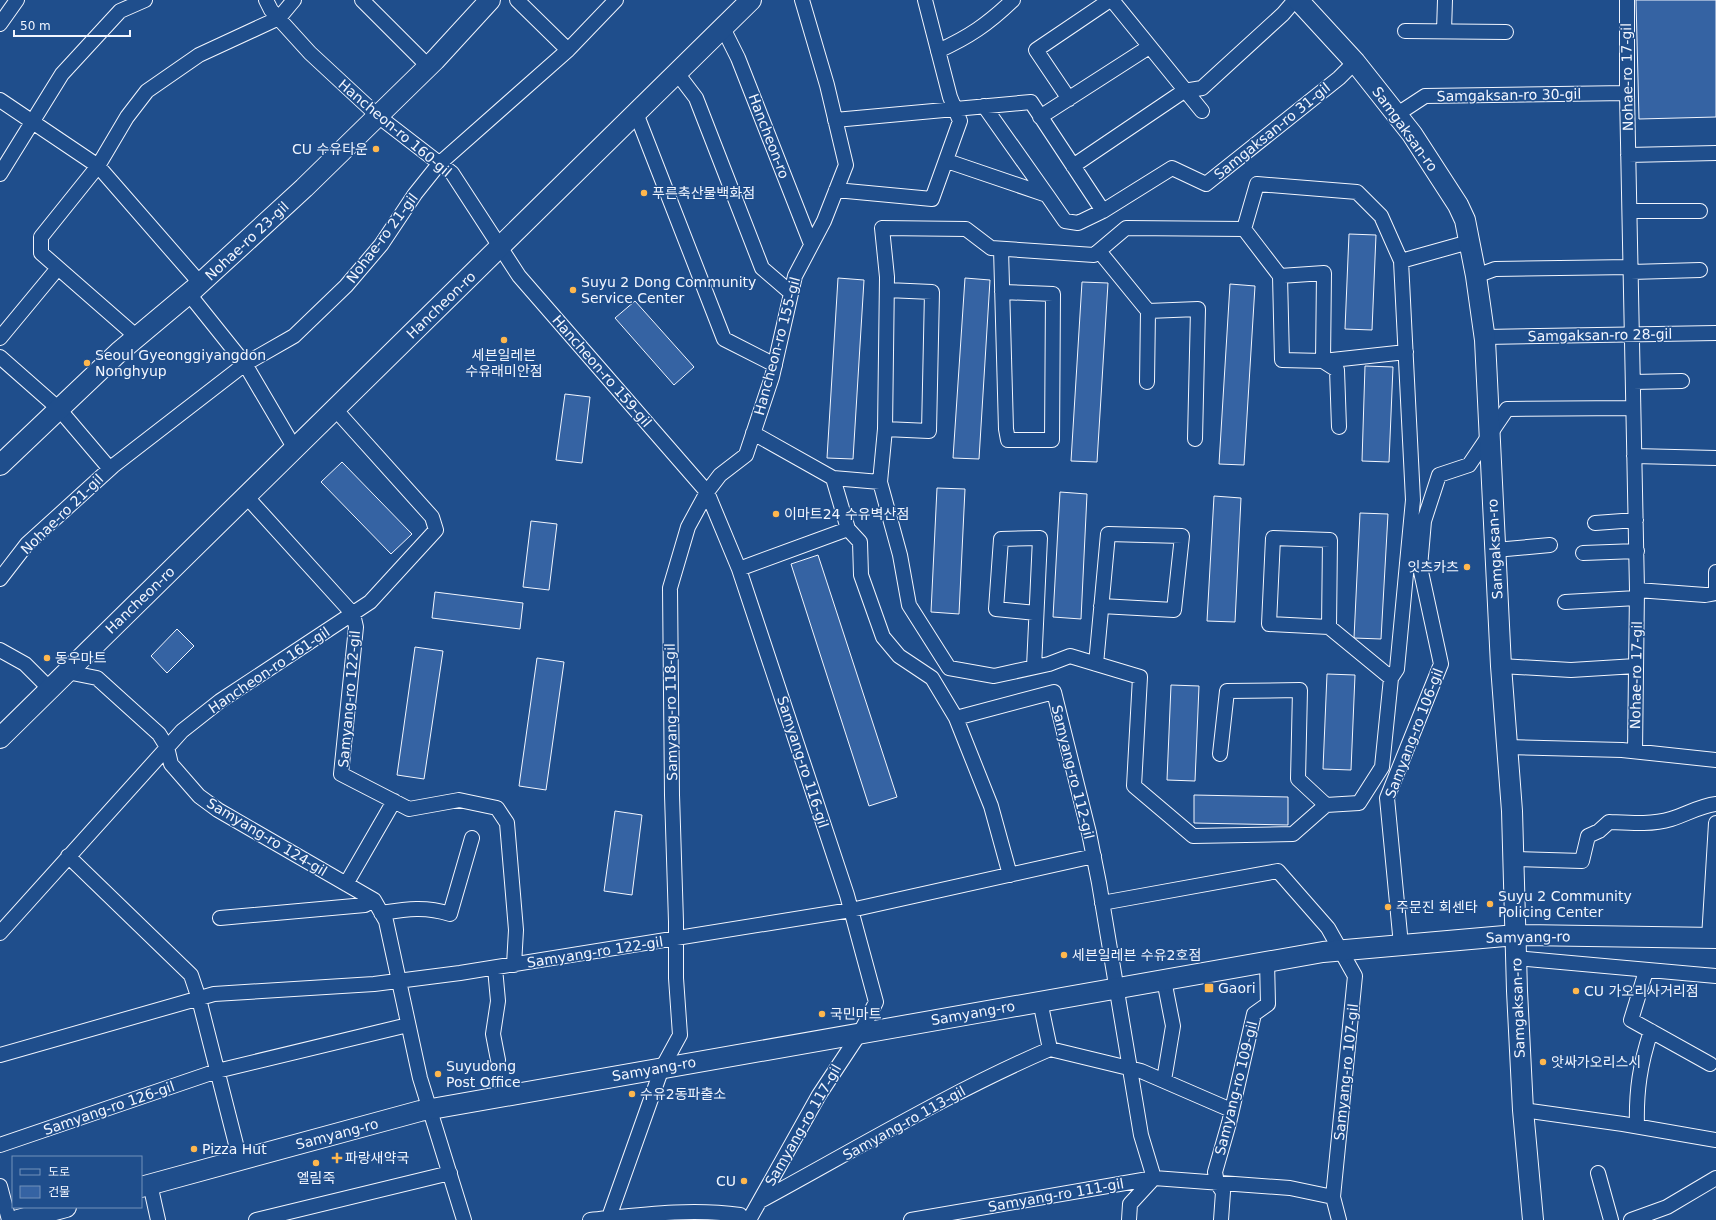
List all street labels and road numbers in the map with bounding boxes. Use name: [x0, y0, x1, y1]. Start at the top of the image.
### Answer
street label: Nohae-ro 17-gil: [1618, 23, 1636, 131]
street label: Hancheon-ro 160-gil: [335, 76, 455, 180]
street label: Samgaksan-ro 31-gil: [1211, 79, 1333, 183]
street label: Samgaksan-ro: [1369, 84, 1441, 174]
street label: Samgaksan-ro 30-gil: [1437, 86, 1581, 104]
street label: Hancheon-ro: [745, 91, 793, 181]
street label: Nohae-ro 21-gil: [343, 190, 421, 286]
street label: Nohae-ro 23-gil: [202, 198, 292, 284]
street label: Hancheon-ro: [403, 268, 479, 342]
street label: Hancheon-ro 155-gil: [751, 275, 803, 417]
street label: Hancheon-ro 159-gil: [549, 312, 655, 430]
street label: Samgaksan-ro 28-gil: [1528, 326, 1672, 344]
street label: Nohae-ro 21-gil: [18, 471, 106, 557]
street label: Samgaksan-ro: [1484, 498, 1506, 600]
street label: Hancheon-ro: [102, 563, 178, 637]
street label: Nohae-ro 17-gil: [1627, 621, 1645, 729]
street label: Hancheon-ro 161-gil: [205, 624, 333, 716]
street label: Samyang-ro 122-gil: [335, 630, 363, 768]
street label: Samyang-ro 118-gil: [662, 643, 680, 781]
street label: Samyang-ro 106-gil: [1382, 666, 1446, 800]
street label: Samyang-ro 116-gil: [774, 694, 832, 830]
street label: Samyang-ro 112-gil: [1049, 703, 1097, 841]
street label: Samyang-ro 124-gil: [204, 795, 330, 879]
street label: Samyang-ro: [1485, 928, 1571, 946]
street label: Samyang-ro 122-gil: [526, 933, 664, 971]
street label: Samgaksan-ro: [1508, 958, 1528, 1058]
street label: Samyang-ro: [930, 998, 1016, 1028]
street label: Samyang-ro 107-gil: [1331, 1003, 1361, 1141]
street label: Samyang-ro 109-gil: [1212, 1019, 1260, 1157]
street label: Samyang-ro: [611, 1054, 697, 1084]
street label: Samyang-ro 117-gil: [762, 1061, 844, 1189]
street label: Samyang-ro 126-gil: [41, 1078, 177, 1138]
street label: Samyang-ro 113-gil: [840, 1083, 968, 1163]
street label: Samyang-ro: [294, 1115, 380, 1153]
street label: Samyang-ro 111-gil: [987, 1175, 1125, 1215]

